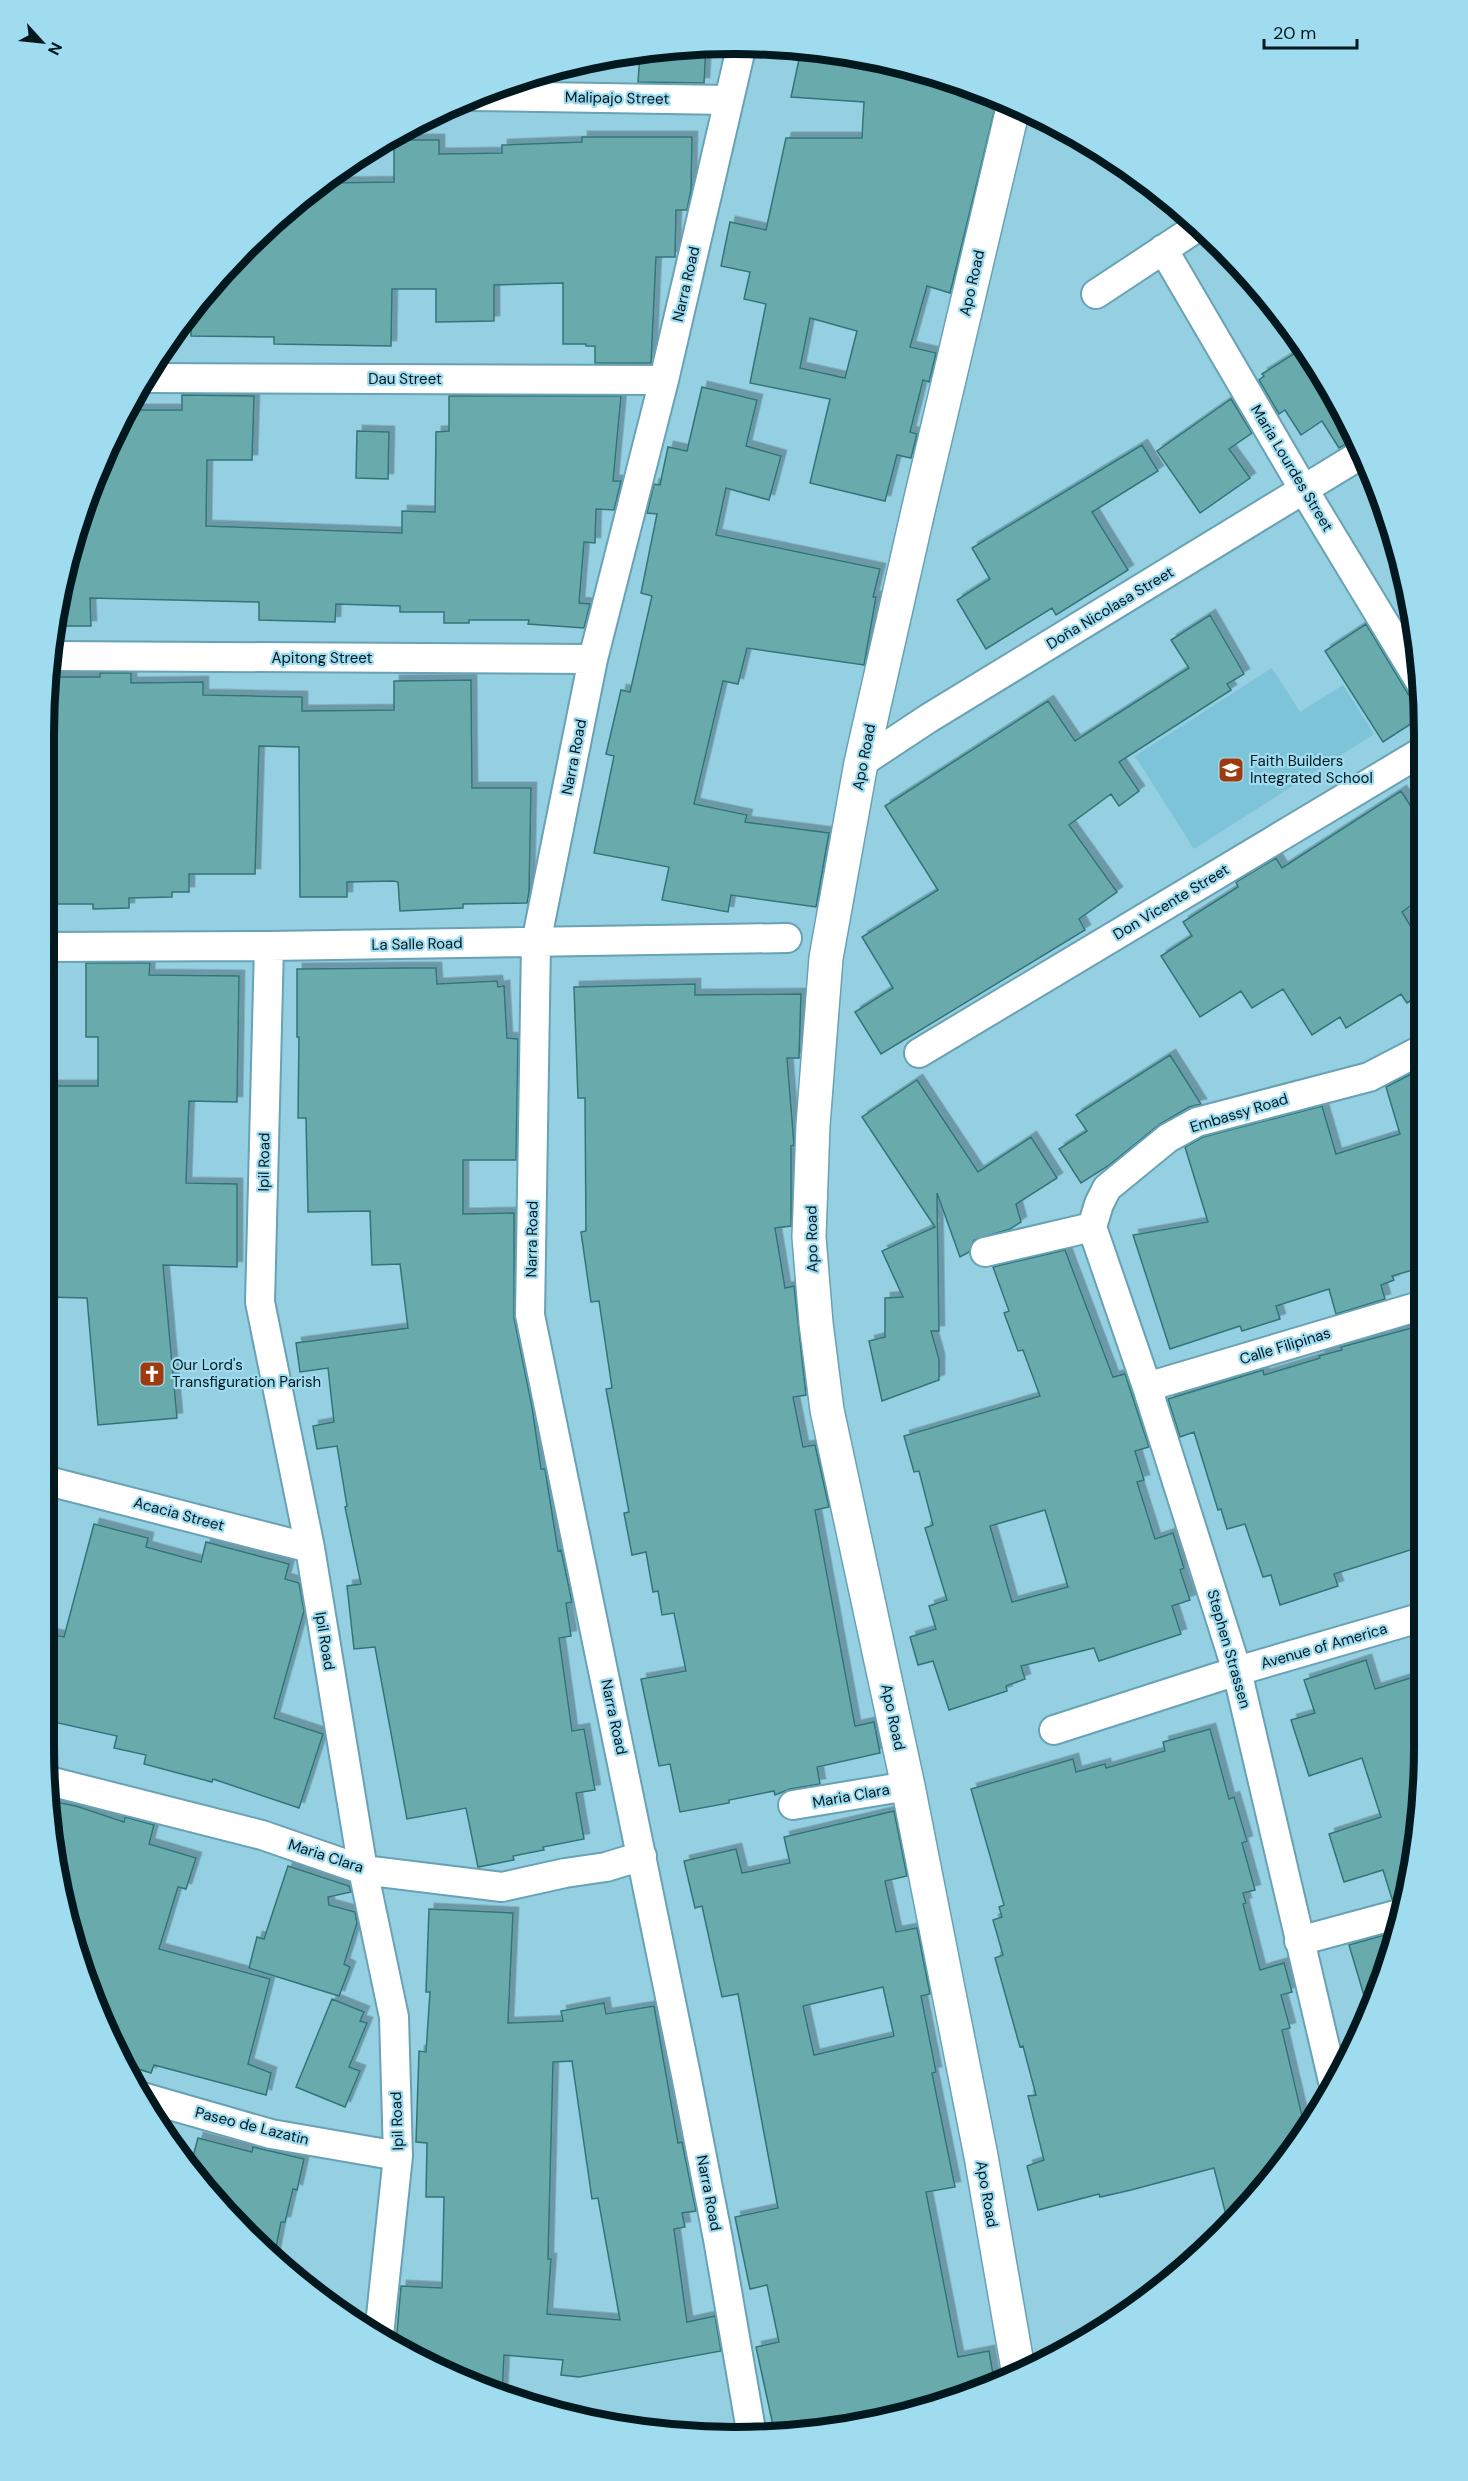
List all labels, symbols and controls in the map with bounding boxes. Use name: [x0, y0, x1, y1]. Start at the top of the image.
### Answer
north arrow: [12, 12, 72, 72]
scale bar: [1264, 12, 1357, 50]
text: 20 m: [1273, 21, 1316, 45]
text: N: [43, 39, 67, 59]
street label: Malipajo Street: [565, 87, 669, 109]
street label: Narra Road: [668, 244, 704, 324]
street label: Apo Road: [955, 248, 989, 318]
street label: Dau Street: [368, 369, 442, 389]
street label: Maria Lourdes Street: [1246, 401, 1338, 535]
street label: Doña Nicolasa Street: [1043, 562, 1177, 654]
street label: Apitong Street: [272, 648, 373, 668]
street label: Narra Road: [557, 717, 591, 797]
street label: Apo Road: [848, 722, 880, 792]
place label: Faith Builders Integrated School: [1250, 751, 1373, 788]
school or university icon: Faith Builders Integrated School: [1216, 755, 1246, 785]
street label: Don Vicente Street: [1109, 859, 1233, 945]
street label: La Salle Road: [371, 933, 463, 955]
street label: Embassy Road: [1188, 1089, 1290, 1137]
street label: Ipil Road: [253, 1132, 275, 1192]
street label: Narra Road: [521, 1200, 543, 1278]
street label: Apo Road: [801, 1205, 823, 1273]
street label: Calle Filipinas: [1237, 1323, 1333, 1369]
place label: Our Lord's Transfiguration Parish: [172, 1355, 321, 1392]
church icon: Our Lord's Transfiguration Parish: [137, 1359, 167, 1389]
street label: Acacia Street: [131, 1492, 227, 1536]
street label: Stephen Strassen: [1203, 1587, 1255, 1711]
street label: Ipil Road: [311, 1610, 339, 1672]
street label: Avenue of America: [1258, 1618, 1390, 1674]
street label: Narra Road: [596, 1677, 632, 1757]
street label: Apo Road: [876, 1682, 910, 1752]
street label: Maria Clara: [811, 1779, 891, 1813]
street label: Maria Clara: [286, 1834, 366, 1878]
street label: Ipil Road: [386, 2091, 408, 2151]
street label: Paseo de Lazatin: [193, 2102, 311, 2150]
street label: Narra Road: [692, 2153, 726, 2233]
street label: Apo Road: [971, 2159, 1003, 2229]

